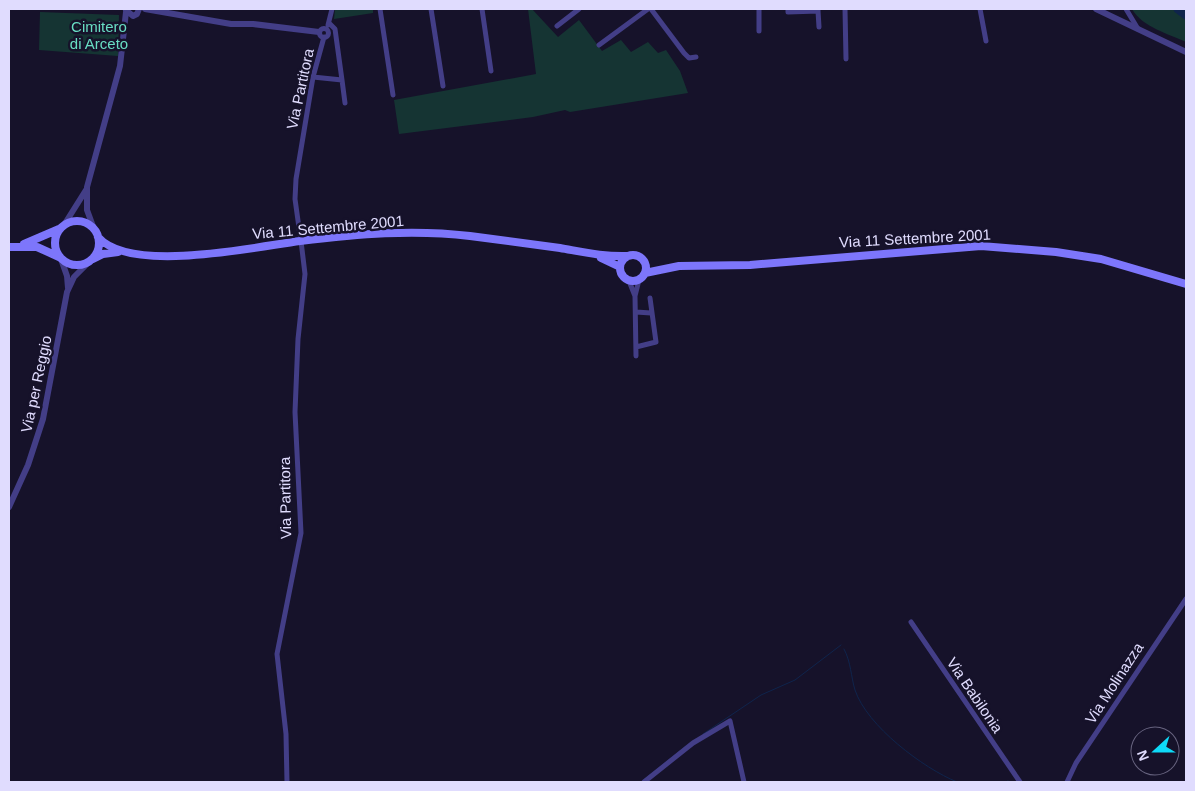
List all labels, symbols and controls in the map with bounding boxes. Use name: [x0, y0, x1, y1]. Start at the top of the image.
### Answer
park label: Cimitero di Arceto: [70, 18, 128, 52]
street label: Via Partitora: [283, 46, 317, 131]
street label: Via 11 Settembre 2001: [252, 212, 404, 242]
street label: Via 11 Settembre 2001: [839, 226, 991, 250]
street label: Via per Reggio: [17, 334, 55, 434]
street label: Via Partitora: [276, 456, 294, 539]
street label: Via Molinazza: [1082, 639, 1147, 727]
street label: Via Babilonia: [944, 654, 1007, 736]
north arrow: [1130, 726, 1180, 776]
text: N: [1134, 748, 1152, 763]

